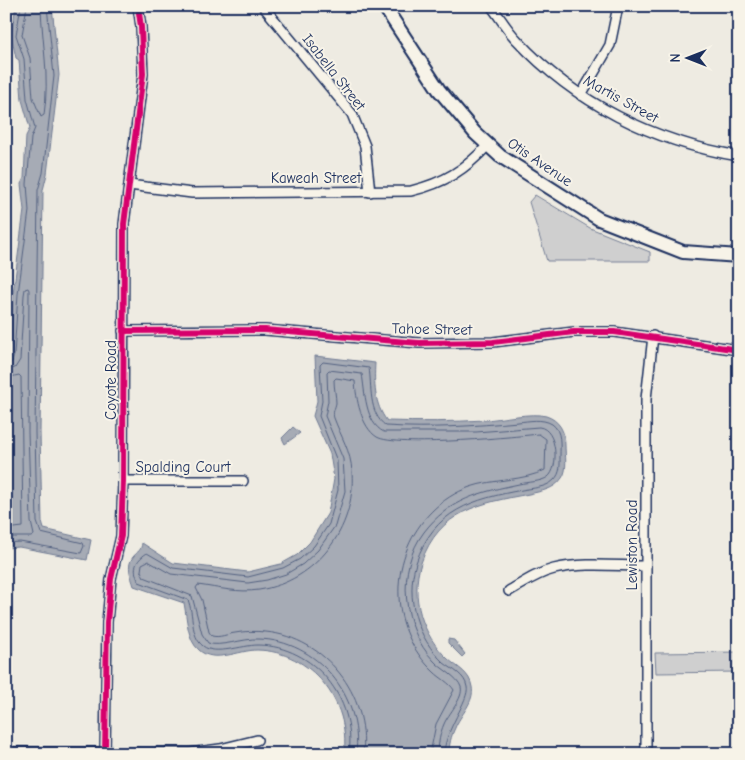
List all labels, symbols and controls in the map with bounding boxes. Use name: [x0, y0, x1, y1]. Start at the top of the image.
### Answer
street label: Isabella Street: [299, 30, 370, 114]
north arrow: [662, 32, 712, 82]
text: N: [667, 53, 684, 63]
street label: Martis Street: [580, 71, 662, 127]
street label: Otis Avenue: [504, 134, 576, 190]
street label: Kaweah Street: [271, 169, 362, 187]
street label: Tahoe Street: [392, 319, 473, 339]
street label: Coyote Road: [102, 340, 120, 420]
street label: Spalding Court: [136, 458, 231, 476]
street label: Lewiston Road: [623, 500, 641, 590]

